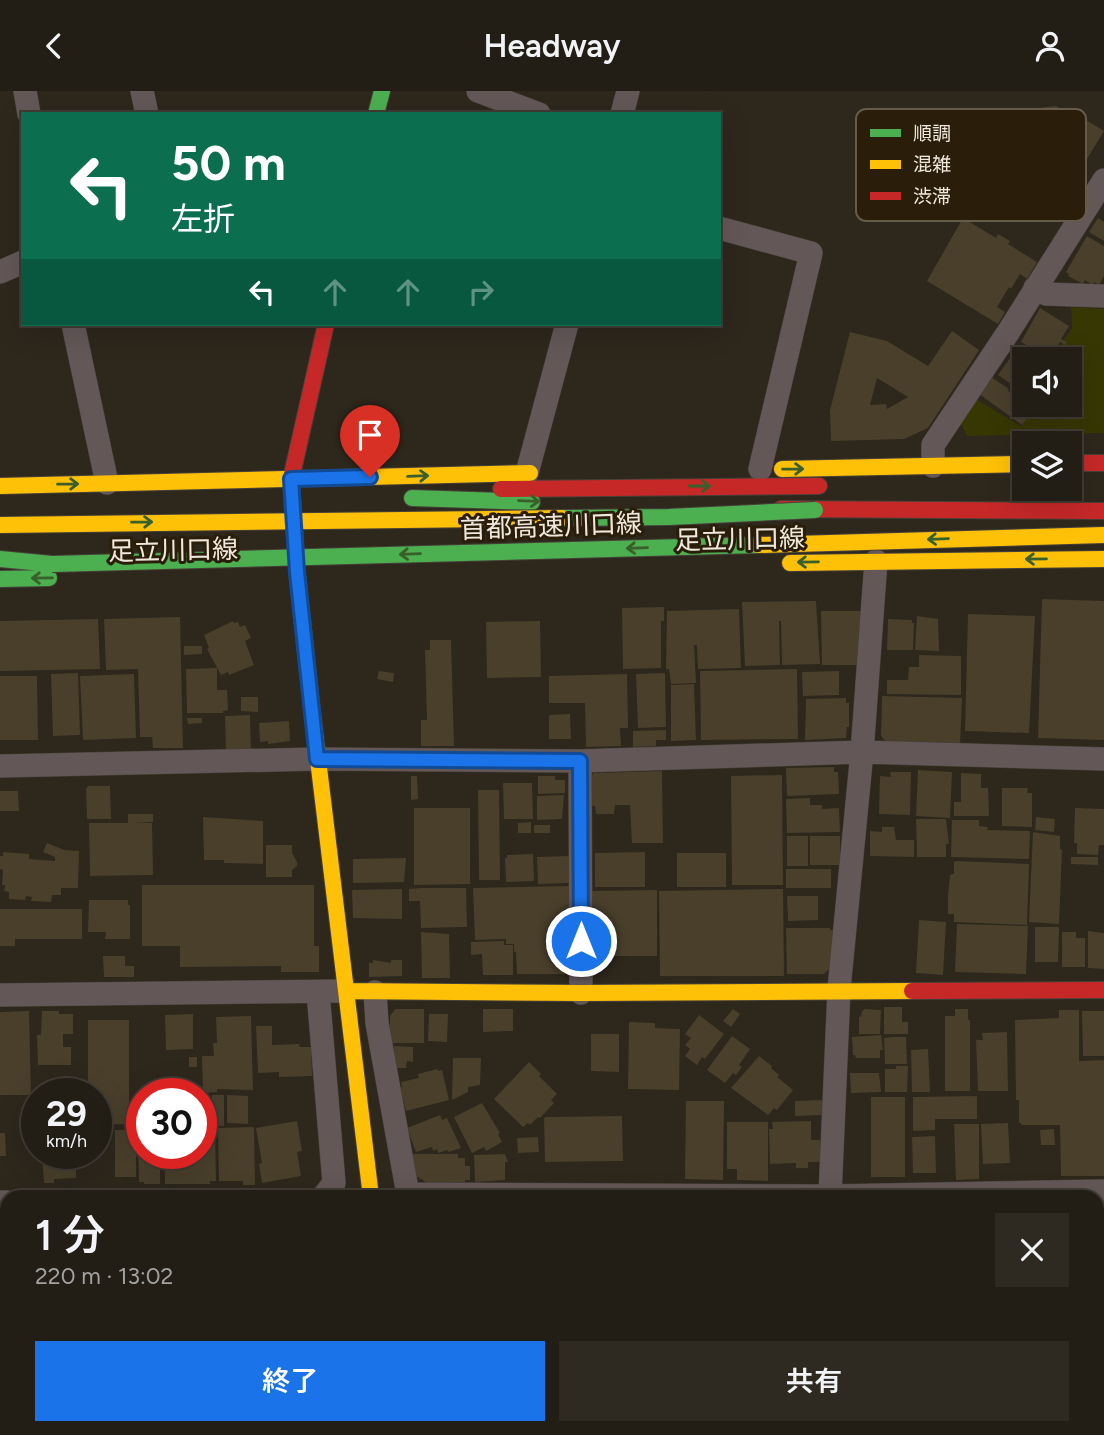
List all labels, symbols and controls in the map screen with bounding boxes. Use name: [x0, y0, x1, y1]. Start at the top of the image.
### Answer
icon: back: [35, 27, 73, 65]
text: Headway: [483, 27, 621, 65]
icon: person: [1031, 27, 1069, 65]
legend: [856, 109, 1086, 221]
text: 順調: [913, 122, 951, 145]
text: 50 m: [171, 133, 286, 192]
icon: left: [56, 140, 147, 231]
text: 混雑: [913, 153, 951, 176]
text: 渋滞: [913, 185, 951, 208]
text: 左折: [171, 200, 235, 238]
icon: left: [243, 273, 281, 311]
icon: ahead: [316, 273, 354, 311]
icon: ahead: [389, 273, 427, 311]
icon: right: [462, 273, 500, 311]
map controls: [1012, 347, 1082, 501]
button: sound: [1012, 347, 1082, 417]
pin: [340, 405, 400, 477]
icon: arrive: [351, 416, 389, 454]
button: layers: [1012, 431, 1082, 501]
one-way arrow: [781, 462, 804, 475]
one-way arrow: [406, 469, 429, 482]
one-way arrow: [56, 477, 79, 491]
one-way arrow: [688, 479, 711, 493]
one-way arrow: [517, 495, 540, 508]
street label: 首都高速川口線: [459, 507, 643, 545]
one-way arrow: [130, 516, 153, 529]
street label: 足立川口線: [675, 522, 805, 556]
one-way arrow: [927, 532, 950, 545]
street label: 足立川口線: [108, 533, 238, 567]
one-way arrow: [626, 541, 649, 554]
one-way arrow: [398, 548, 421, 561]
one-way arrow: [1025, 553, 1048, 566]
one-way arrow: [797, 555, 820, 569]
one-way arrow: [31, 572, 54, 585]
position arrow: [544, 904, 618, 978]
speed limit sign: 30: [126, 1078, 217, 1169]
text: 29: [46, 1093, 87, 1135]
text: km/h: [46, 1130, 87, 1152]
text: 1 分: [35, 1210, 105, 1261]
button: close: [995, 1213, 1069, 1287]
text: 220 m · 13:02: [35, 1262, 173, 1290]
button: 終了: [35, 1341, 545, 1421]
button: 共有: [559, 1341, 1069, 1421]

